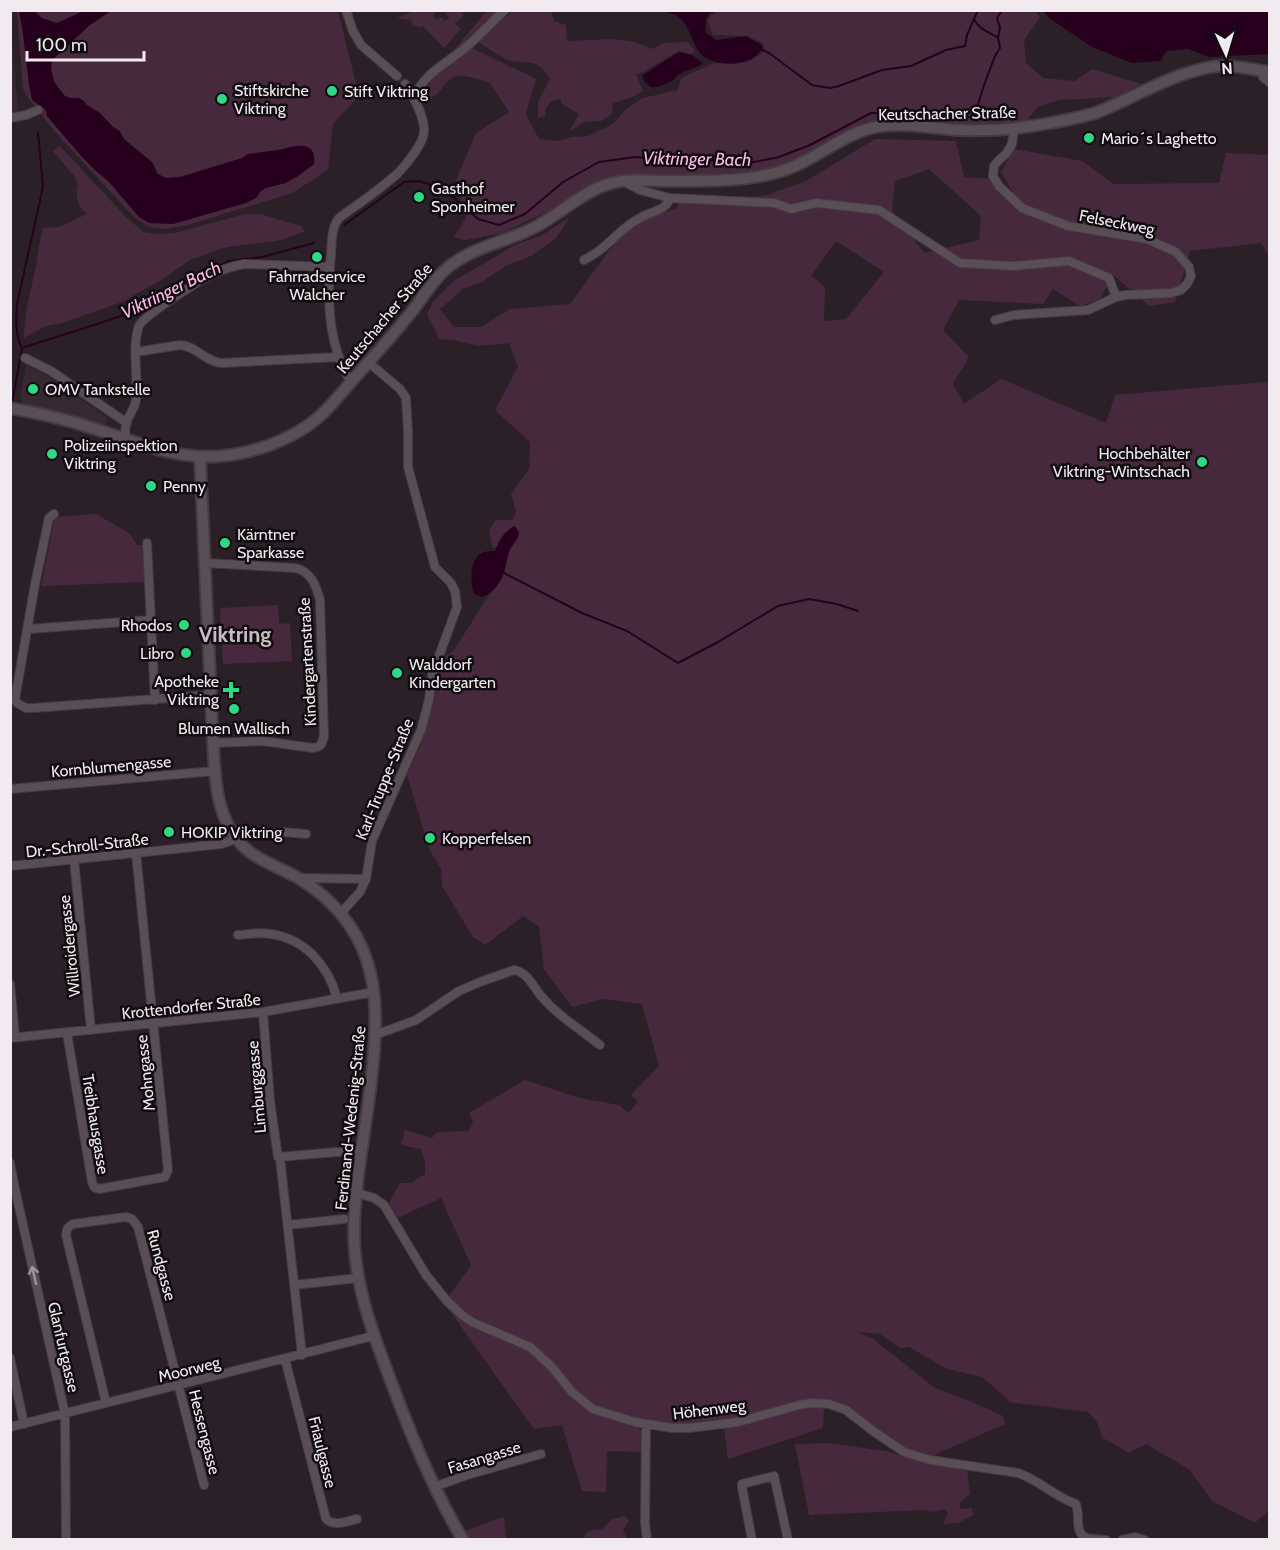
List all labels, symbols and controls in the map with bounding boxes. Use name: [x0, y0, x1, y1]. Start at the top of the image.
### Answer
scale bar: [27, 24, 144, 62]
north arrow: [1196, 24, 1256, 84]
text: 100 m: [36, 34, 87, 56]
text: N: [1221, 59, 1233, 78]
place label: Stiftskirche Viktring: [234, 81, 309, 118]
place label: Stift Viktring: [344, 82, 429, 101]
marker: Stift Viktring: [325, 84, 339, 98]
marker: Stiftskirche Viktring: [215, 92, 229, 106]
street label: Keutschacher Straße: [878, 103, 1016, 124]
place label: Mario´s Laghetto: [1101, 129, 1217, 148]
marker: Mario´s Laghetto: [1082, 131, 1096, 145]
water label: Viktringer Bach: [643, 147, 751, 171]
place label: Gasthof Sponheimer: [431, 179, 515, 216]
marker: Gasthof Sponheimer: [412, 190, 426, 204]
street label: Felseckweg: [1078, 206, 1157, 239]
marker: Fahrradservice Walcher: [310, 250, 324, 264]
water label: Viktringer Bach: [117, 256, 225, 324]
street label: Keutschacher Straße: [333, 259, 436, 377]
place label: Fahrradservice Walcher: [269, 267, 365, 304]
place label: OMV Tankstelle: [45, 380, 150, 399]
marker: OMV Tankstelle: [26, 382, 40, 396]
place label: Polizeiinspektion Viktring: [64, 436, 178, 473]
place label: Hochbehälter Viktring-Wintschach: [1053, 444, 1191, 481]
marker: Polizeiinspektion Viktring: [45, 447, 59, 461]
marker: Hochbehälter Viktring-Wintschach: [1195, 455, 1209, 469]
place label: Penny: [163, 477, 206, 496]
marker: Penny: [144, 479, 158, 493]
place label: Kärntner Sparkasse: [237, 525, 304, 562]
marker: Kärntner Sparkasse: [218, 536, 232, 550]
street label: Kindergartenstraße: [295, 597, 320, 727]
place label: Rhodos: [121, 616, 172, 635]
marker: Rhodos: [177, 618, 191, 632]
district label: Viktring: [199, 621, 271, 648]
place label: Libro: [140, 644, 174, 663]
marker: Libro: [179, 646, 193, 660]
place label: Walddorf Kindergarten: [409, 655, 496, 692]
marker: Walddorf Kindergarten: [390, 666, 404, 680]
place label: Apotheke Viktring: [154, 672, 220, 709]
marker: Apotheke Viktring: [224, 683, 238, 697]
marker: Blumen Wallisch: [227, 702, 241, 716]
street label: Karl-Truppe-Straße: [351, 716, 417, 843]
place label: Blumen Wallisch: [178, 719, 290, 738]
street label: Kornblumengasse: [50, 752, 172, 781]
place label: HOKIP Viktring: [181, 823, 283, 842]
marker: HOKIP Viktring: [162, 825, 176, 839]
place label: Kopperfelsen: [442, 829, 531, 848]
street label: Dr.-Schroll-Straße: [25, 830, 149, 861]
marker: Kopperfelsen: [423, 831, 437, 845]
street label: Willroidergasse: [55, 894, 84, 998]
street label: Krottendorfer Straße: [121, 990, 261, 1023]
street label: Ferdinand-Wedenig-Straße: [331, 1025, 370, 1211]
street label: Mohngasse: [132, 1034, 159, 1112]
street label: Limburggasse: [243, 1040, 270, 1134]
street label: Treibhausgasse: [78, 1073, 113, 1175]
street label: Rundgasse: [143, 1228, 180, 1303]
one-way arrow: [28, 1265, 40, 1284]
street label: Glanfurtgasse: [44, 1300, 83, 1394]
street label: Moorweg: [156, 1352, 223, 1386]
street label: Hessengasse: [185, 1388, 224, 1477]
street label: Höhenweg: [672, 1395, 748, 1423]
street label: Friaulgasse: [304, 1414, 341, 1490]
street label: Fasangasse: [445, 1437, 523, 1478]

